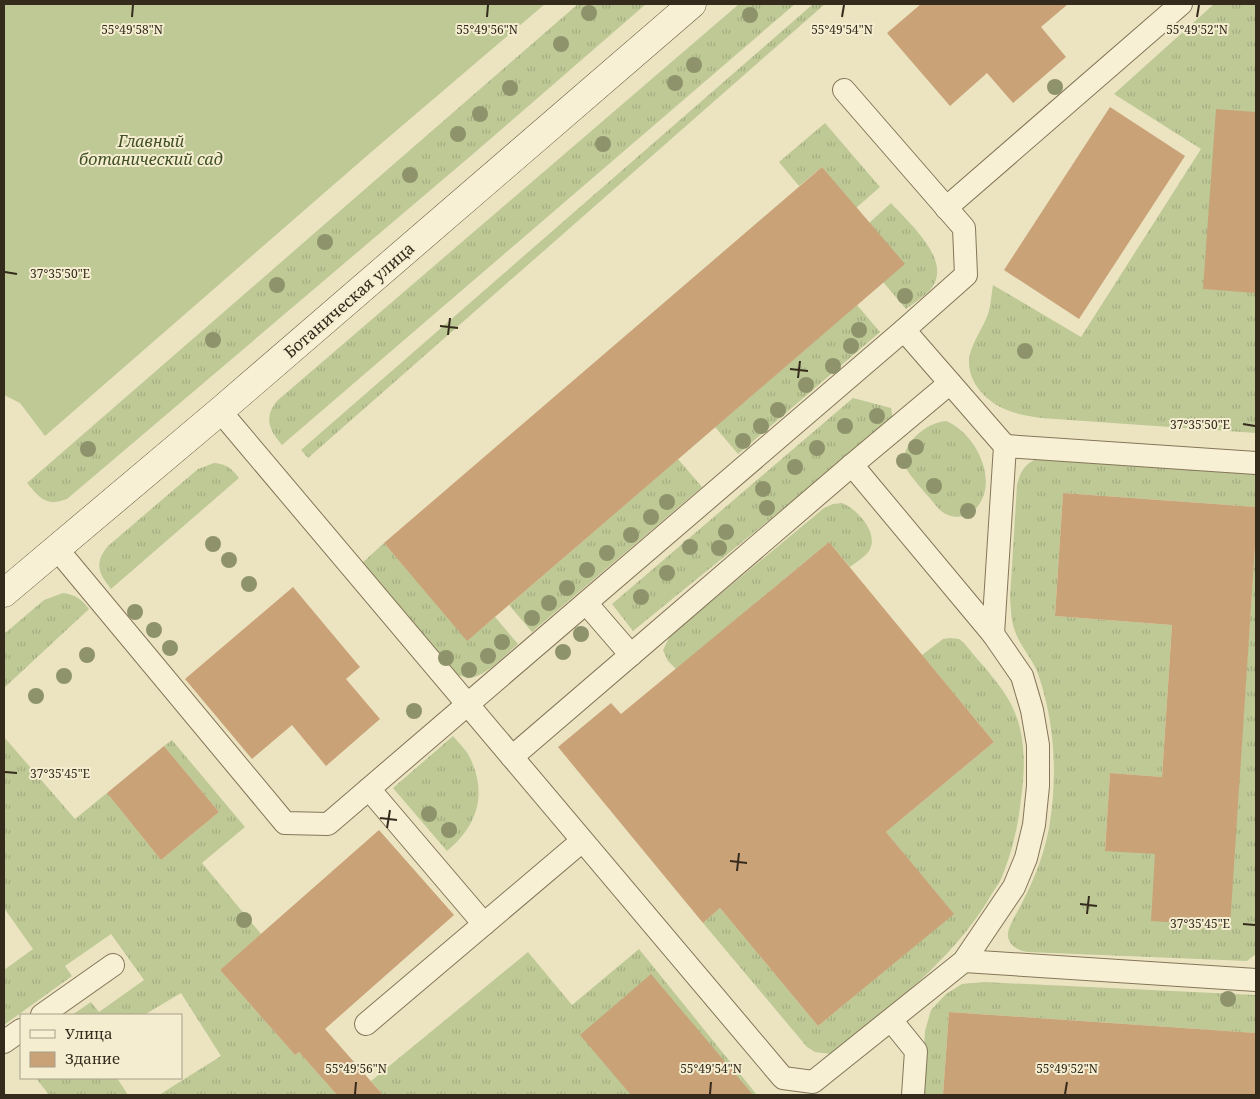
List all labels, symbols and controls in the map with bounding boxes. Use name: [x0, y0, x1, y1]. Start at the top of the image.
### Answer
text: 55°49'58"N: [101, 21, 163, 38]
text: 55°49'56"N: [456, 21, 518, 38]
text: 55°49'54"N: [811, 21, 873, 38]
text: 55°49'52"N: [1166, 21, 1228, 38]
park label: Главный ботанический сад: [79, 130, 223, 170]
street label: Ботаническая улица: [279, 237, 419, 363]
text: 37°35'50"E: [30, 265, 90, 282]
text: 37°35'50"E: [1170, 416, 1230, 433]
text: 37°35'45"E: [30, 765, 90, 782]
text: 37°35'45"E: [1170, 915, 1230, 932]
legend: [20, 1014, 182, 1079]
text: Улица: [65, 1023, 113, 1043]
text: Здание: [65, 1048, 120, 1068]
text: 55°49'56"N: [325, 1060, 387, 1077]
text: 55°49'54"N: [680, 1060, 742, 1077]
text: 55°49'52"N: [1036, 1060, 1098, 1077]

